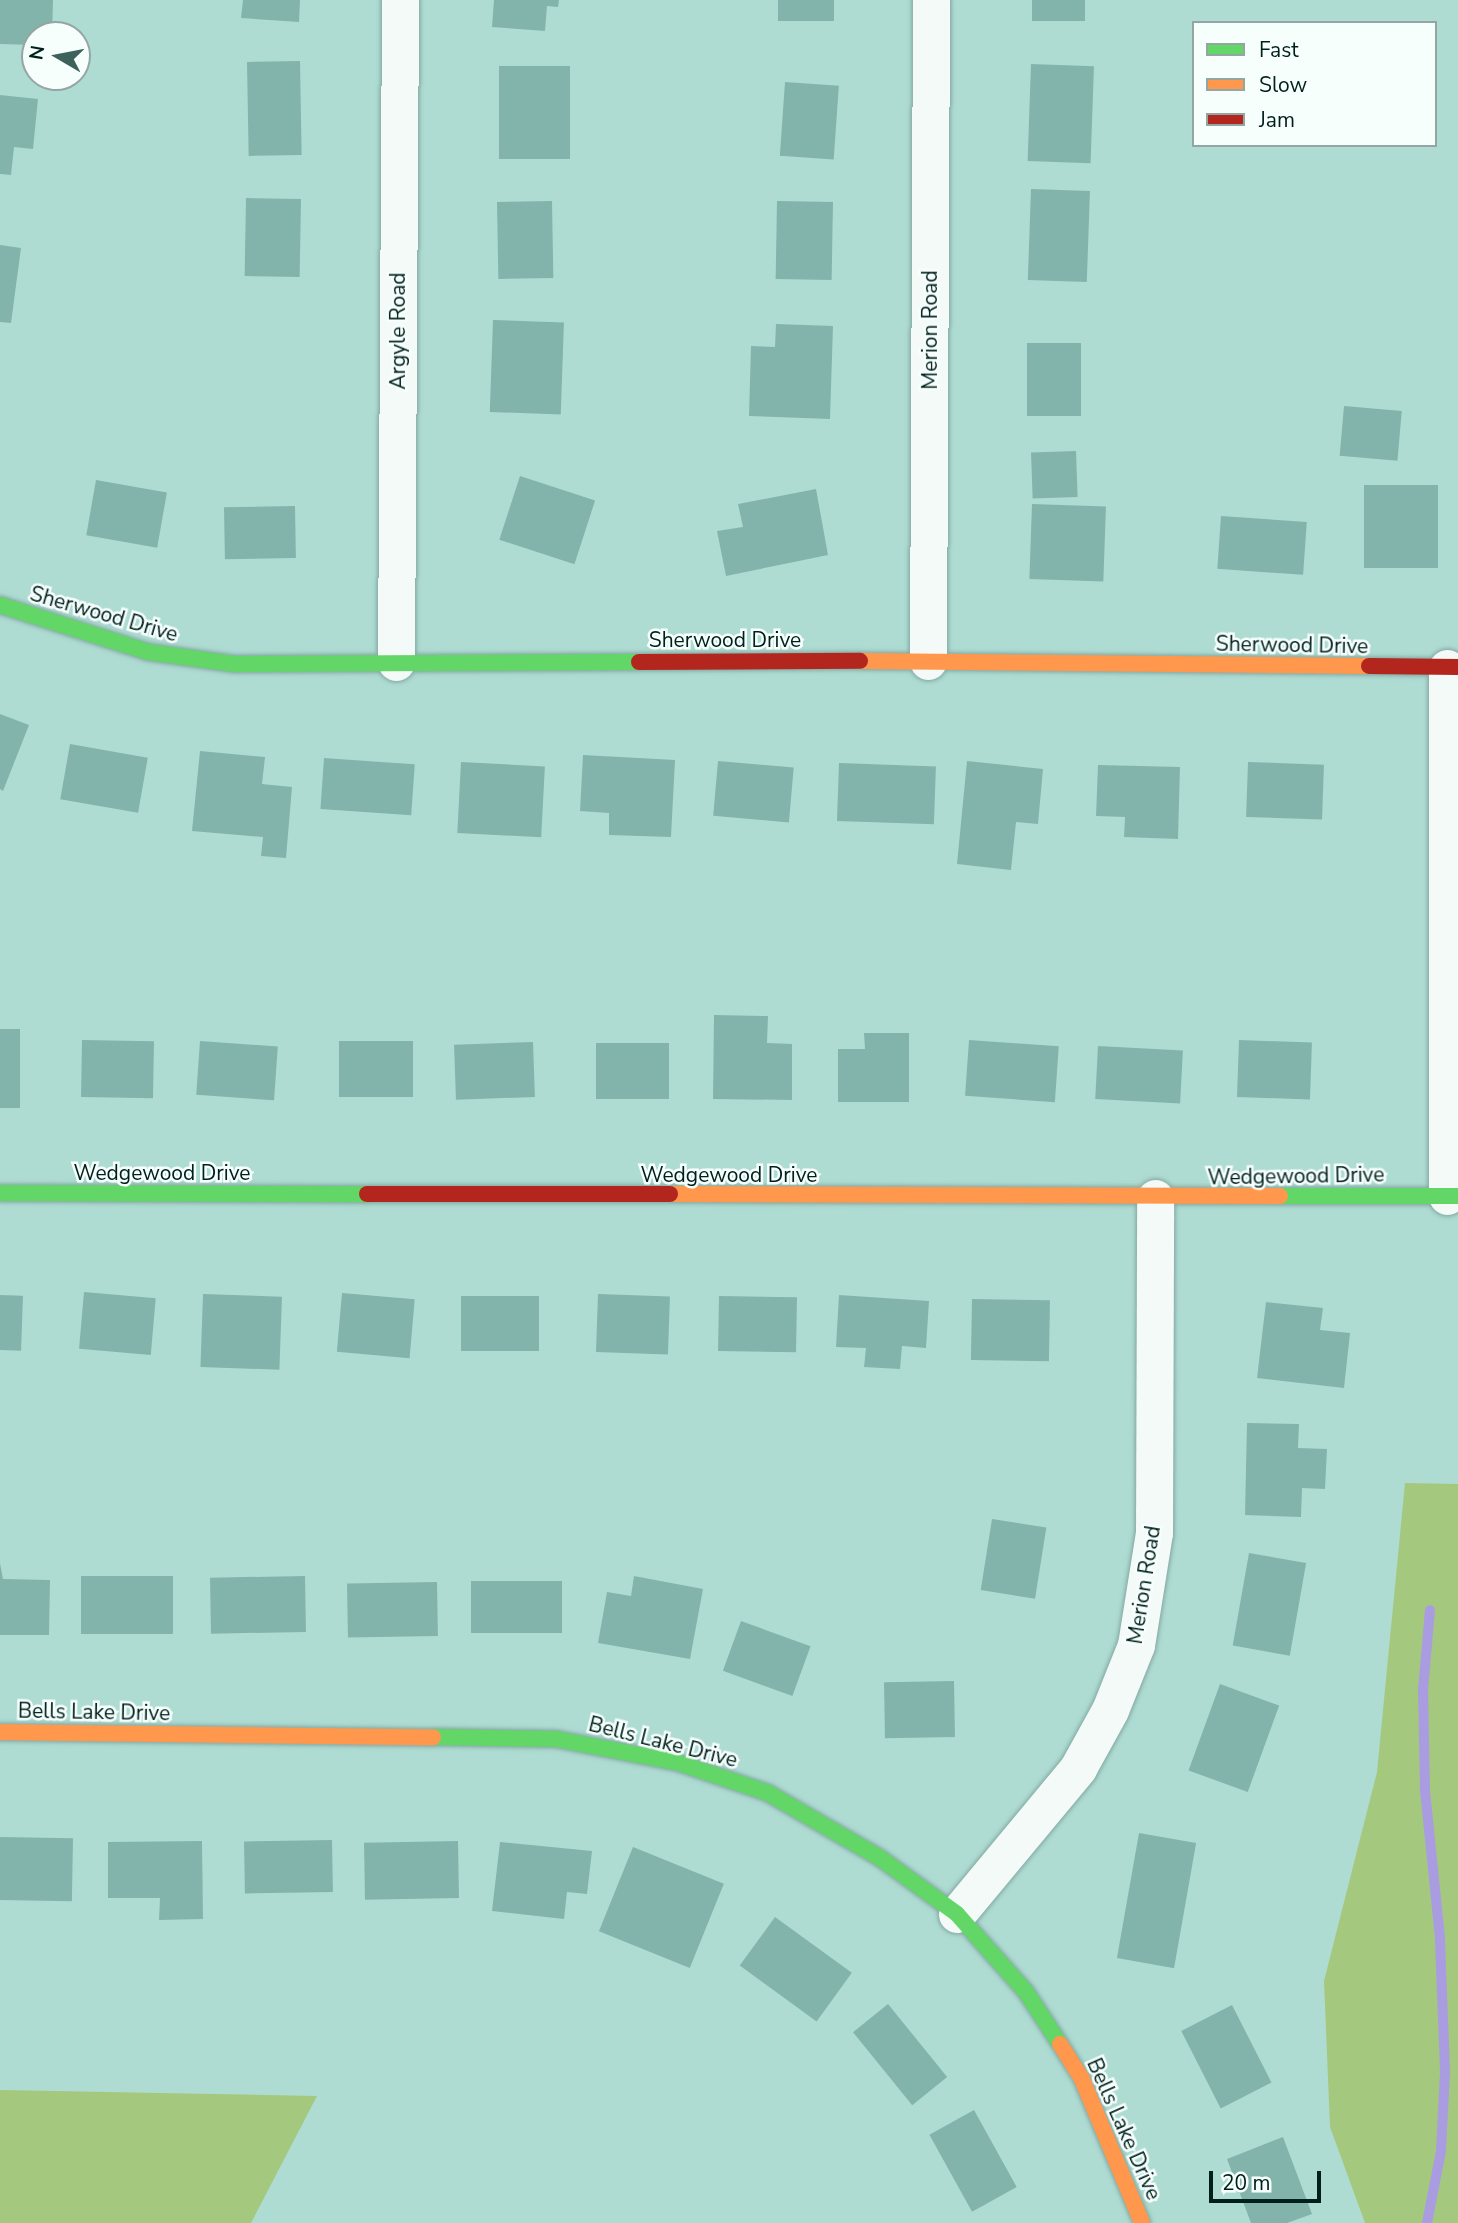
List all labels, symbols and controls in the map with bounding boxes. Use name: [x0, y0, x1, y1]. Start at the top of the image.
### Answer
north arrow: [21, 21, 91, 91]
legend: [1192, 21, 1437, 147]
text: Fast: [1259, 36, 1299, 64]
text: N: [23, 43, 51, 62]
text: Slow: [1259, 71, 1307, 99]
text: Jam: [1259, 106, 1295, 134]
street label: Merion Road: [917, 270, 943, 390]
street label: Argyle Road: [385, 272, 411, 390]
street label: Sherwood Drive: [27, 581, 181, 647]
street label: Sherwood Drive: [649, 627, 801, 653]
street label: Sherwood Drive: [1216, 631, 1368, 659]
street label: Wedgewood Drive: [74, 1160, 250, 1186]
street label: Wedgewood Drive: [641, 1162, 817, 1188]
street label: Wedgewood Drive: [1207, 1162, 1385, 1190]
street label: Merion Road: [1122, 1524, 1166, 1646]
street label: Bells Lake Drive: [18, 1698, 170, 1726]
street label: Bells Lake Drive: [586, 1711, 740, 1773]
street label: Bells Lake Drive: [1082, 2054, 1166, 2204]
scale bar: [1213, 2156, 1325, 2200]
text: 20 m: [1222, 2169, 1271, 2197]

